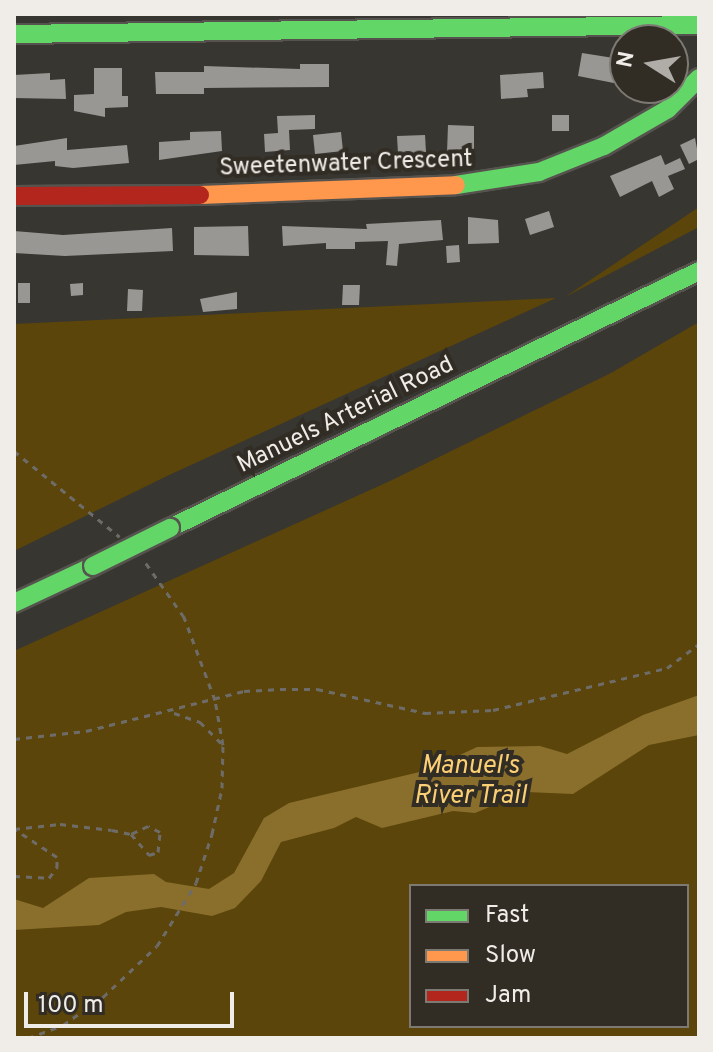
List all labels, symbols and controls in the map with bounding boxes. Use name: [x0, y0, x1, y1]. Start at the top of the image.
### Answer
north arrow: [609, 24, 689, 104]
text: N: [612, 49, 642, 70]
street label: Sweetenwater Crescent: [219, 146, 473, 184]
street label: Manuels Arterial Road: [233, 351, 459, 481]
water label: Manuel's River Trail: [413, 751, 527, 812]
legend: [409, 884, 689, 1028]
text: Fast: [485, 901, 529, 931]
text: Slow: [485, 941, 536, 971]
scale bar: [28, 976, 238, 1026]
text: Jam: [485, 981, 531, 1011]
text: 100 m: [38, 991, 104, 1021]

